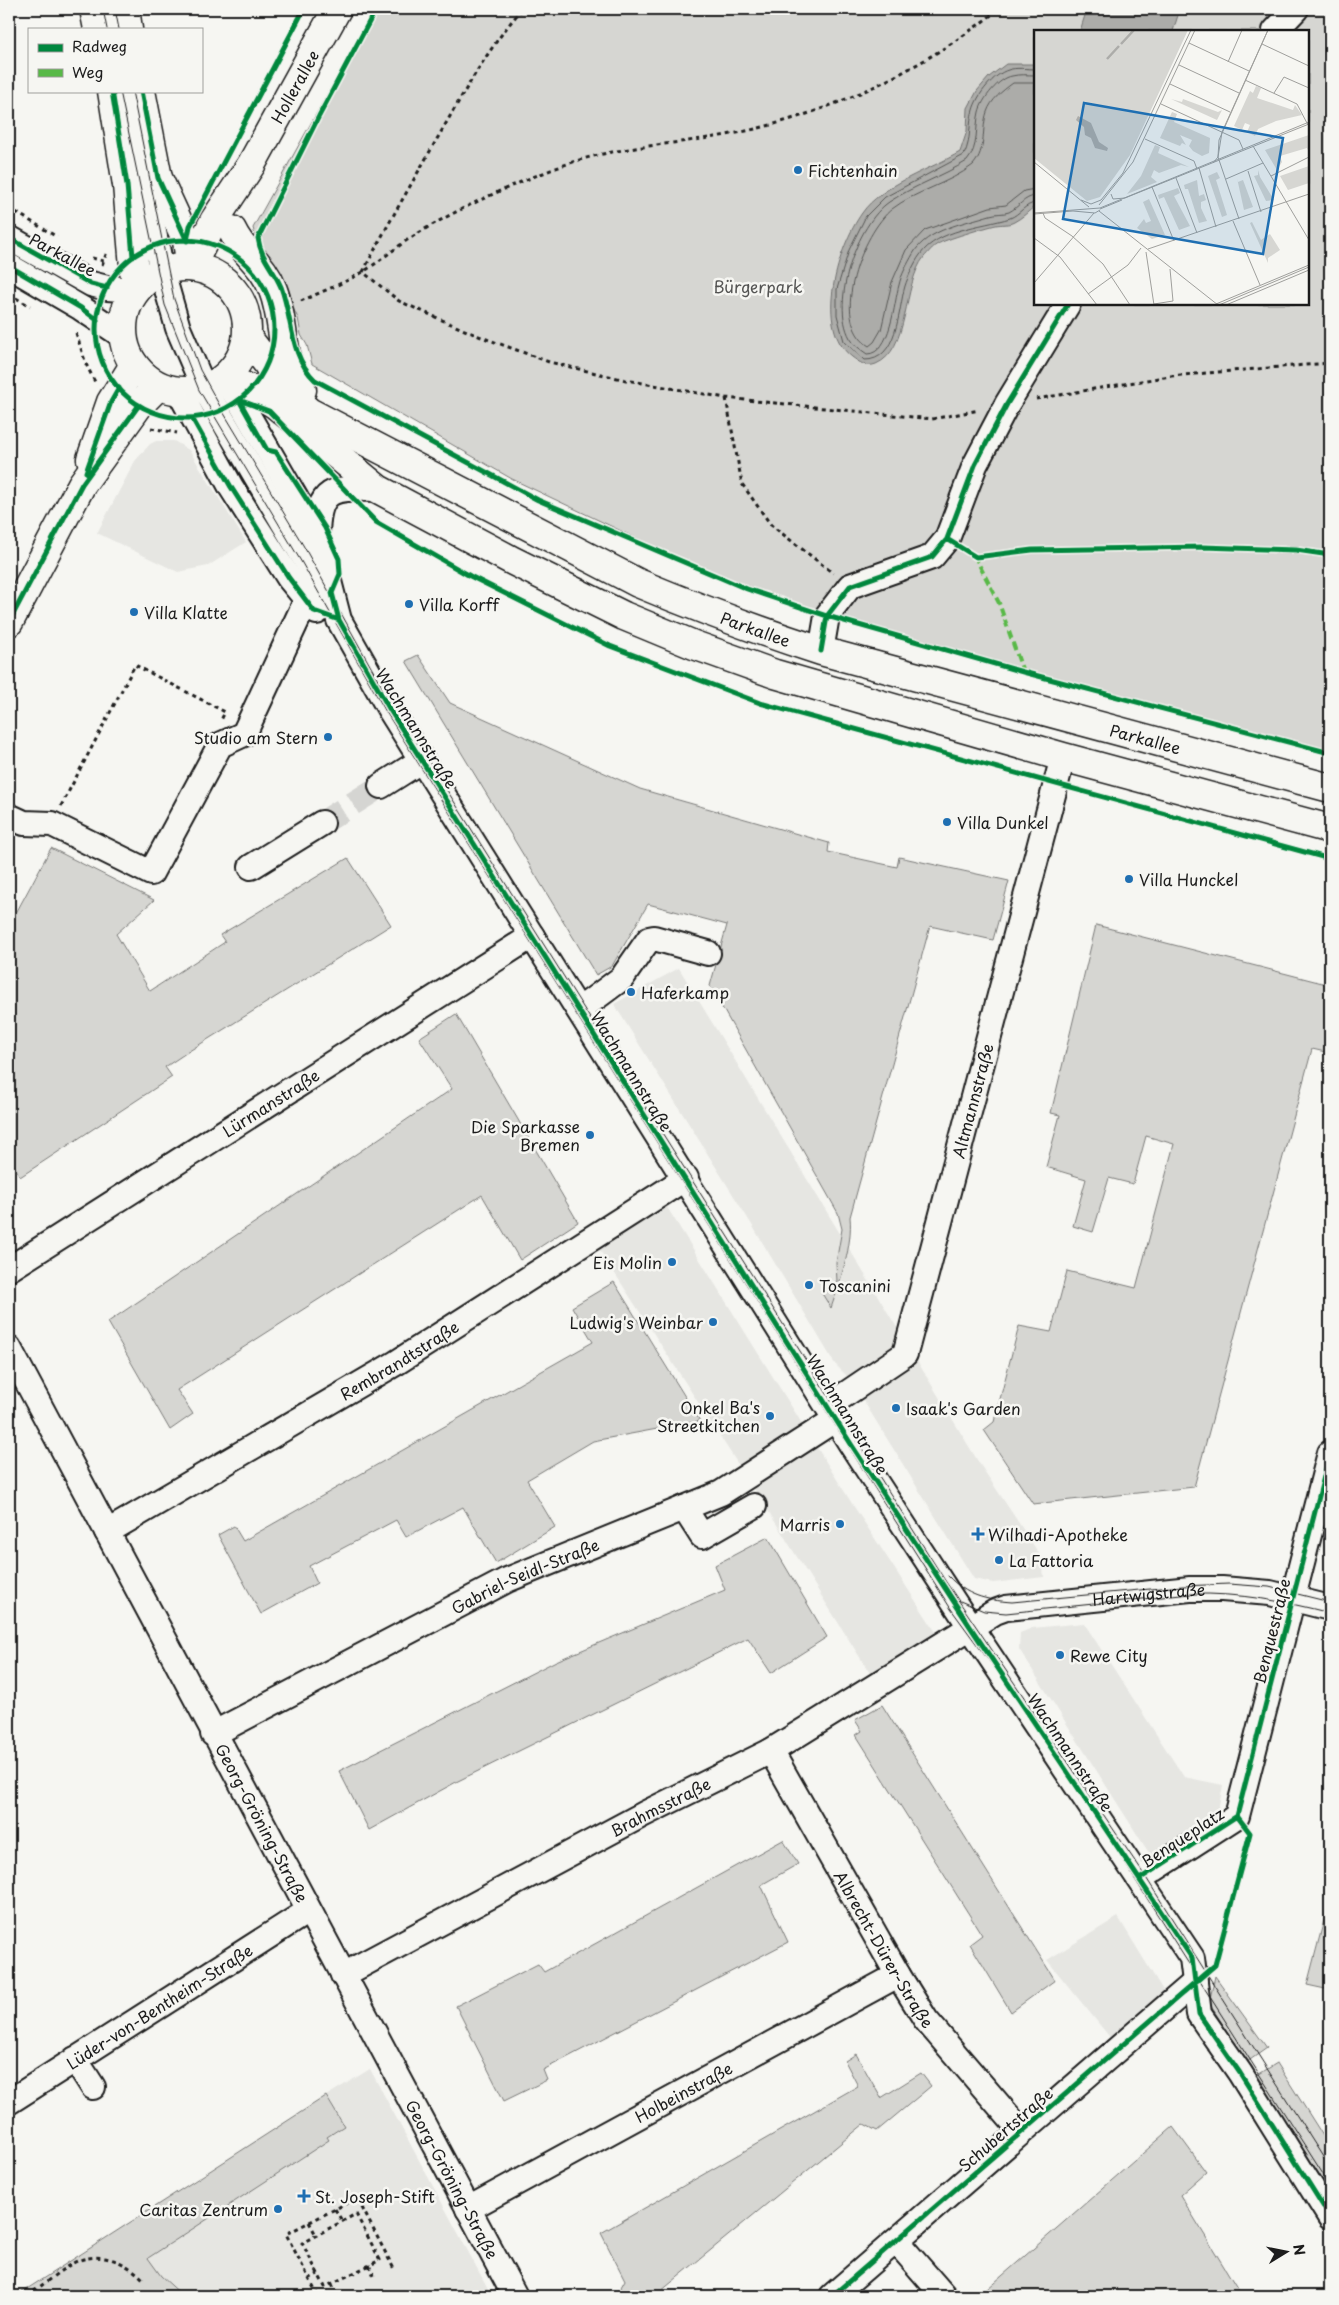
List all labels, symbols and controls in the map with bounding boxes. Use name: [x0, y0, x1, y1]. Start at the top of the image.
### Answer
legend: [28, 28, 202, 92]
inset map: [1034, 30, 1309, 305]
text: Radweg: [72, 34, 127, 57]
street label: Hollerallee: [264, 46, 324, 128]
text: Weg: [72, 60, 103, 83]
place label: Fichtenhain: [808, 158, 898, 182]
marker: Fichtenhain: [792, 164, 804, 176]
street label: Parkallee: [25, 226, 101, 282]
park label: Bürgerpark: [714, 274, 803, 298]
place label: Villa Korff: [419, 592, 500, 616]
marker: Villa Korff: [403, 598, 415, 610]
place label: Villa Klatte: [144, 600, 228, 624]
street label: Parkallee: [717, 605, 794, 652]
marker: Villa Klatte: [128, 606, 140, 618]
street label: Wachmannstraße: [370, 663, 464, 793]
street label: Parkallee: [1107, 717, 1184, 759]
place label: Studio am Stern: [194, 725, 318, 749]
marker: Studio am Stern: [322, 731, 334, 743]
place label: Villa Dunkel: [957, 810, 1049, 834]
marker: Villa Dunkel: [941, 816, 953, 828]
place label: Villa Hunckel: [1139, 867, 1238, 891]
marker: Villa Hunckel: [1123, 873, 1135, 885]
place label: Haferkamp: [641, 980, 729, 1004]
marker: Haferkamp: [625, 986, 637, 998]
street label: Wachmannstraße: [585, 1006, 679, 1136]
street label: Altmannstraße: [945, 1041, 999, 1161]
street label: Lürmanstraße: [217, 1063, 324, 1142]
place label: Die Sparkasse Bremen: [471, 1114, 580, 1156]
marker: Die Sparkasse Bremen: [584, 1129, 596, 1141]
place label: Eis Molin: [593, 1250, 662, 1274]
marker: Eis Molin: [666, 1256, 678, 1268]
place label: Toscanini: [819, 1273, 891, 1297]
marker: Toscanini: [803, 1279, 815, 1291]
place label: Ludwig's Weinbar: [570, 1310, 704, 1334]
street label: Rembrandtstraße: [335, 1314, 463, 1405]
marker: Ludwig's Weinbar: [707, 1316, 719, 1328]
street label: Wachmannstraße: [801, 1349, 895, 1479]
place label: Onkel Ba's Streetkitchen: [657, 1395, 760, 1437]
place label: Isaak's Garden: [906, 1396, 1021, 1420]
marker: Isaak's Garden: [890, 1402, 902, 1414]
marker: Onkel Ba's Streetkitchen: [764, 1410, 776, 1422]
place label: Marris: [780, 1512, 830, 1536]
marker: Marris: [834, 1518, 846, 1530]
place label: Wilhadi-Apotheke: [988, 1522, 1128, 1546]
marker: Wilhadi-Apotheke: [972, 1528, 984, 1540]
street label: Gabriel-Seidl-Straße: [447, 1532, 602, 1619]
place label: La Fattoria: [1009, 1548, 1094, 1572]
marker: La Fattoria: [993, 1554, 1005, 1566]
street label: Benquestraße: [1246, 1576, 1296, 1686]
street label: Hartwigstraße: [1091, 1577, 1205, 1611]
place label: Rewe City: [1070, 1643, 1148, 1667]
marker: Rewe City: [1054, 1649, 1066, 1661]
street label: Wachmannstraße: [1022, 1688, 1120, 1816]
street label: Georg-Gröning-Straße: [210, 1739, 315, 1906]
street label: Brahmsstraße: [605, 1771, 714, 1842]
street label: Benqueplatz: [1136, 1801, 1229, 1873]
street label: Albrecht-Dürer-Straße: [829, 1866, 940, 2033]
street label: Lüder-von-Bentheim-Straße: [61, 1938, 257, 2075]
street label: Holbeinstraße: [630, 2056, 736, 2128]
street label: Schubertstraße: [952, 2081, 1058, 2177]
street label: Georg-Gröning-Straße: [400, 2095, 505, 2263]
place label: St. Joseph-Stift: [315, 2184, 435, 2208]
marker: St. Joseph-Stift: [297, 2189, 311, 2203]
place label: Caritas Zentrum: [139, 2197, 268, 2221]
marker: Caritas Zentrum: [272, 2203, 284, 2215]
north arrow: [1262, 2228, 1312, 2278]
text: N: [1288, 2242, 1311, 2257]

